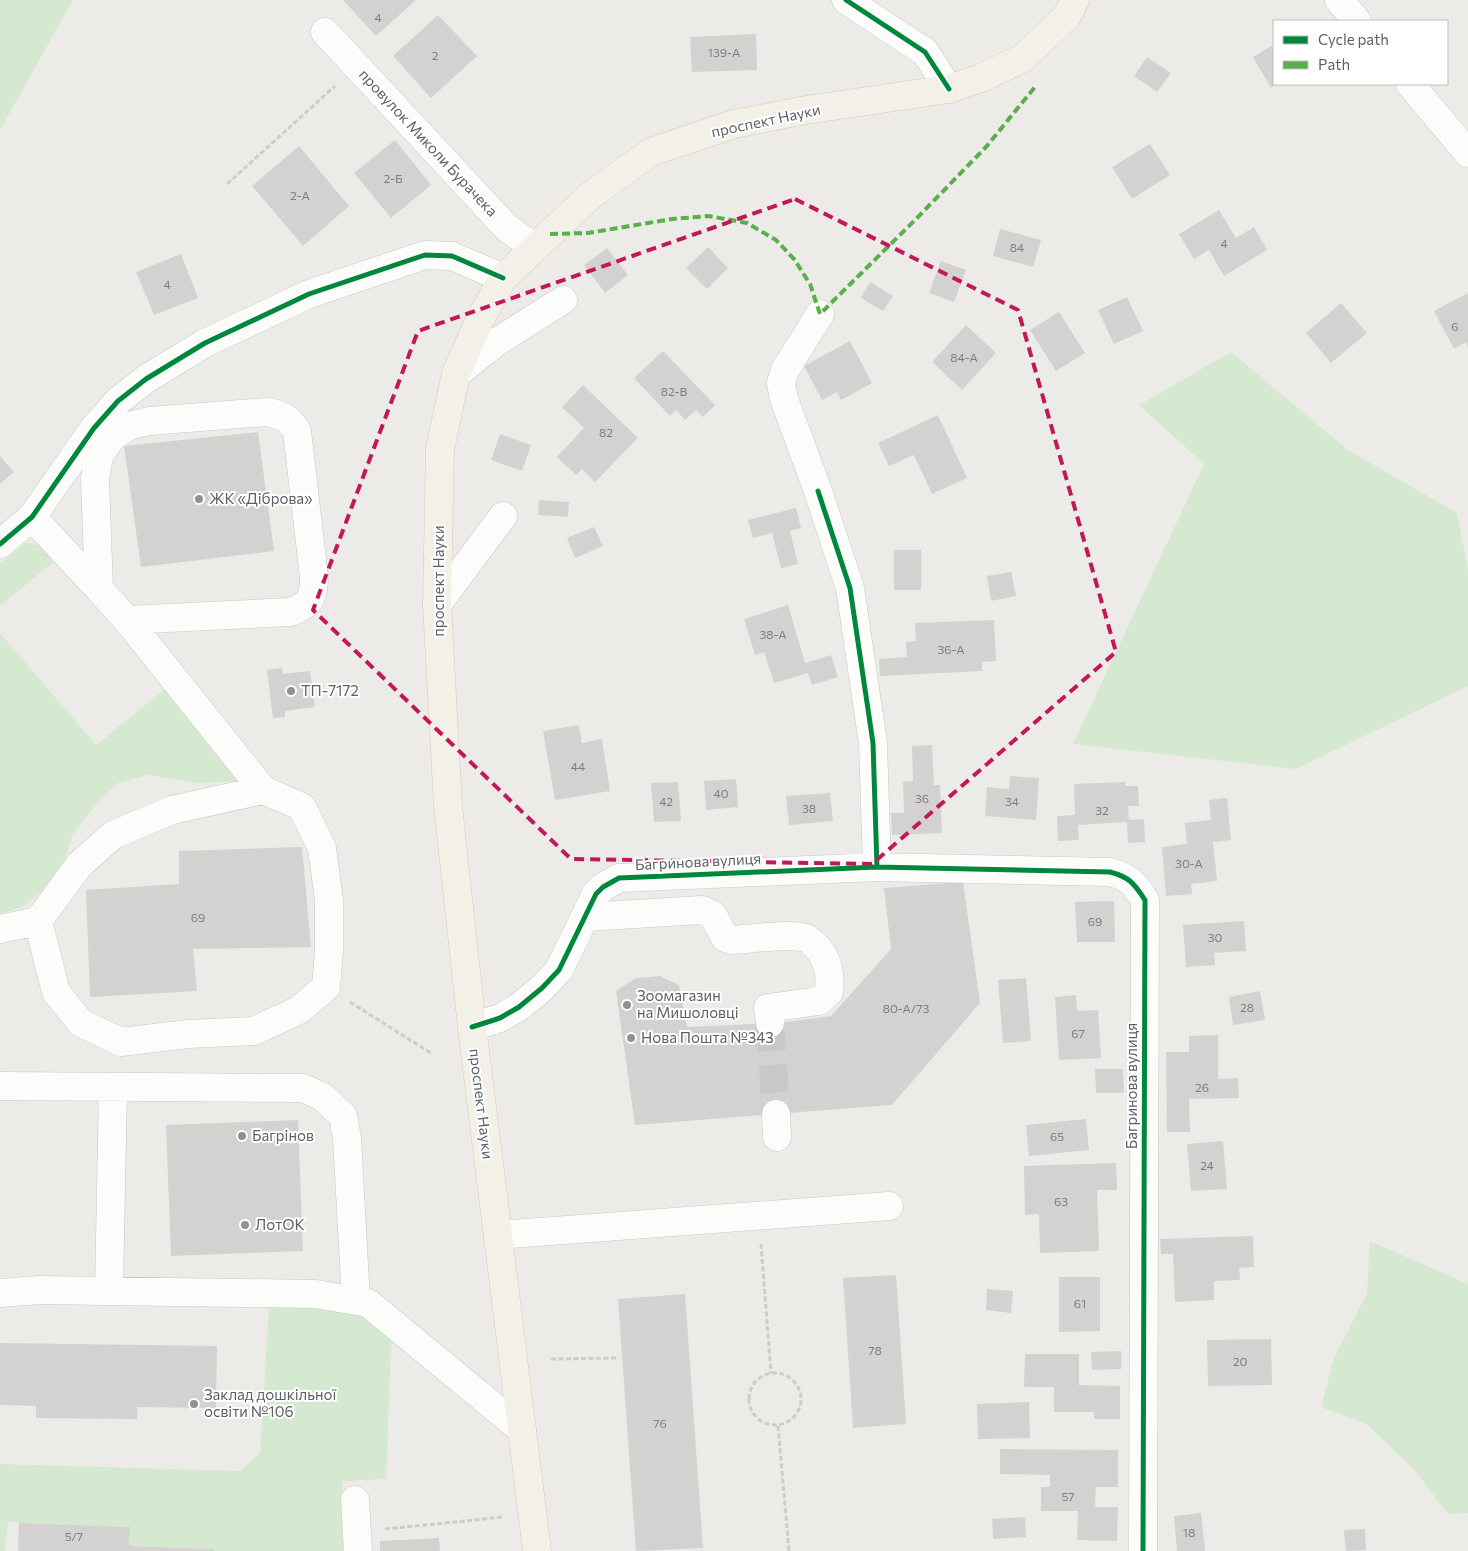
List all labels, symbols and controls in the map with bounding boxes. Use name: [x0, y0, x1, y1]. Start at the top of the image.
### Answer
house number: 4: [374, 10, 382, 24]
legend: [1273, 20, 1448, 85]
text: Cycle path: [1318, 30, 1389, 48]
house number: 139-А: [708, 45, 740, 59]
house number: 2: [432, 48, 439, 62]
text: Path: [1318, 55, 1350, 73]
street label: провулок Миколи Бурачека: [356, 65, 502, 220]
street label: проспект Науки: [709, 100, 822, 140]
house number: 2-Б: [383, 171, 403, 185]
house number: 2-А: [290, 188, 310, 202]
house number: 4: [1220, 236, 1228, 250]
house number: 84: [1010, 240, 1024, 254]
house number: 4: [163, 277, 171, 291]
house number: 6: [1451, 319, 1459, 333]
house number: 84-А: [950, 350, 978, 364]
house number: 82-В: [661, 384, 688, 398]
house number: 82: [599, 425, 613, 439]
place label: ЖК «Діброва»: [209, 489, 313, 507]
marker: ЖК «Діброва»: [193, 493, 205, 505]
street label: проспект Науки: [429, 525, 447, 637]
house number: 38-А: [759, 627, 787, 641]
house number: 36-А: [937, 642, 965, 656]
place label: ТП-7172: [301, 681, 359, 699]
marker: ТП-7172: [285, 685, 297, 697]
house number: 44: [571, 759, 585, 773]
house number: 40: [713, 786, 729, 800]
house number: 36: [915, 791, 929, 805]
house number: 42: [659, 794, 673, 808]
house number: 34: [1005, 794, 1019, 808]
house number: 38: [802, 801, 816, 815]
house number: 32: [1095, 803, 1109, 817]
street label: Багринова вулиця: [634, 849, 761, 873]
house number: 30-А: [1175, 856, 1203, 870]
house number: 69: [191, 910, 205, 924]
house number: 69: [1088, 914, 1102, 928]
house number: 30: [1208, 930, 1223, 944]
place label: Зоомагазин на Мишоловці: [637, 986, 739, 1021]
marker: Зоомагазин на Мишоловці: [621, 999, 633, 1011]
house number: 28: [1240, 1000, 1254, 1014]
house number: 80-А/73: [883, 1001, 930, 1015]
street label: Багринова вулиця: [1122, 1023, 1140, 1149]
house number: 67: [1071, 1026, 1085, 1040]
place label: Нова Пошта №343: [641, 1028, 774, 1046]
marker: Нова Пошта №343: [625, 1032, 637, 1044]
street label: проспект Науки: [466, 1048, 498, 1160]
house number: 26: [1195, 1080, 1209, 1094]
place label: Багрінов: [252, 1126, 314, 1144]
house number: 65: [1050, 1129, 1064, 1143]
marker: Багрінов: [236, 1130, 248, 1142]
house number: 24: [1200, 1158, 1214, 1172]
house number: 63: [1054, 1194, 1068, 1208]
place label: ЛотОК: [255, 1215, 305, 1233]
marker: ЛотОК: [239, 1219, 251, 1231]
house number: 61: [1074, 1296, 1086, 1310]
house number: 78: [868, 1343, 882, 1357]
house number: 20: [1233, 1354, 1247, 1368]
place label: Заклад дошкільної освіти №106: [204, 1385, 337, 1420]
marker: Заклад дошкільної освіти №106: [188, 1398, 200, 1410]
house number: 76: [653, 1416, 667, 1430]
house number: 57: [1061, 1489, 1075, 1503]
house number: 18: [1183, 1525, 1195, 1539]
house number: 5/7: [65, 1529, 83, 1543]

